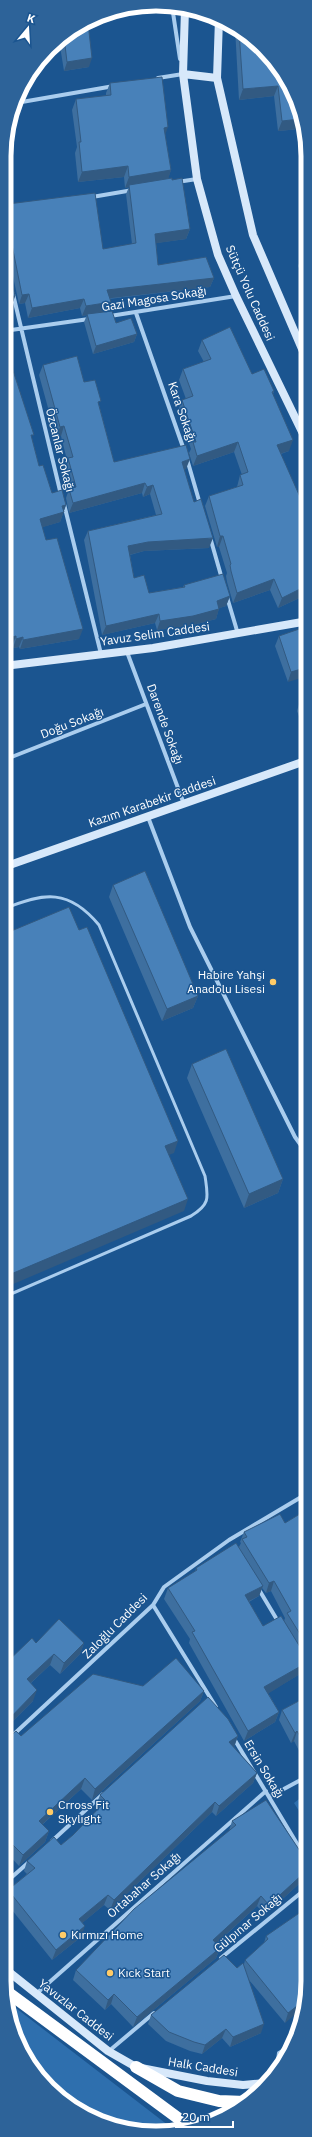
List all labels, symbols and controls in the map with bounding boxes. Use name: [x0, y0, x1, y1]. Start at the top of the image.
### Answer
north arrow: [8, 8, 48, 48]
text: K: [25, 11, 37, 26]
street label: Sütçü Yolu Caddesi: [223, 243, 278, 343]
street label: Gazi Magosa Sokağı: [100, 283, 207, 314]
street label: Kara Sokağı: [165, 380, 200, 444]
street label: Özcanlar Sokağı: [43, 406, 78, 493]
street label: Yavuz Selim Caddesi: [99, 618, 211, 649]
street label: Darende Sokağı: [144, 682, 187, 766]
street label: Doğu Sokağı: [38, 704, 106, 741]
street label: Kazım Karabekir Caddesi: [86, 773, 217, 830]
place label: Habire Yahşi Anadolu Lisesi: [187, 967, 265, 996]
marker: Habire Yahşi Anadolu Lisesi: [268, 977, 278, 987]
street label: Zaloğlu Caddesi: [79, 1590, 150, 1661]
street label: Ersin Sokağı: [241, 1737, 288, 1801]
place label: Crross Fit Skylıght: [58, 1797, 109, 1826]
marker: Crross Fit Skylıght: [45, 1807, 55, 1817]
street label: Ortabahar Sokağı: [104, 1848, 184, 1921]
street label: Gülpınar Sokağı: [210, 1890, 285, 1956]
place label: Kırmızı Home: [71, 1927, 143, 1942]
marker: Kırmızı Home: [58, 1930, 68, 1940]
place label: Kıck Start: [118, 1965, 170, 1980]
marker: Kıck Start: [105, 1968, 115, 1978]
street label: Yavuzlar Caddesi: [36, 1976, 117, 2044]
street label: Halk Caddesi: [167, 2054, 239, 2079]
scale bar: [176, 2103, 233, 2129]
text: 20 m: [182, 2109, 210, 2124]

